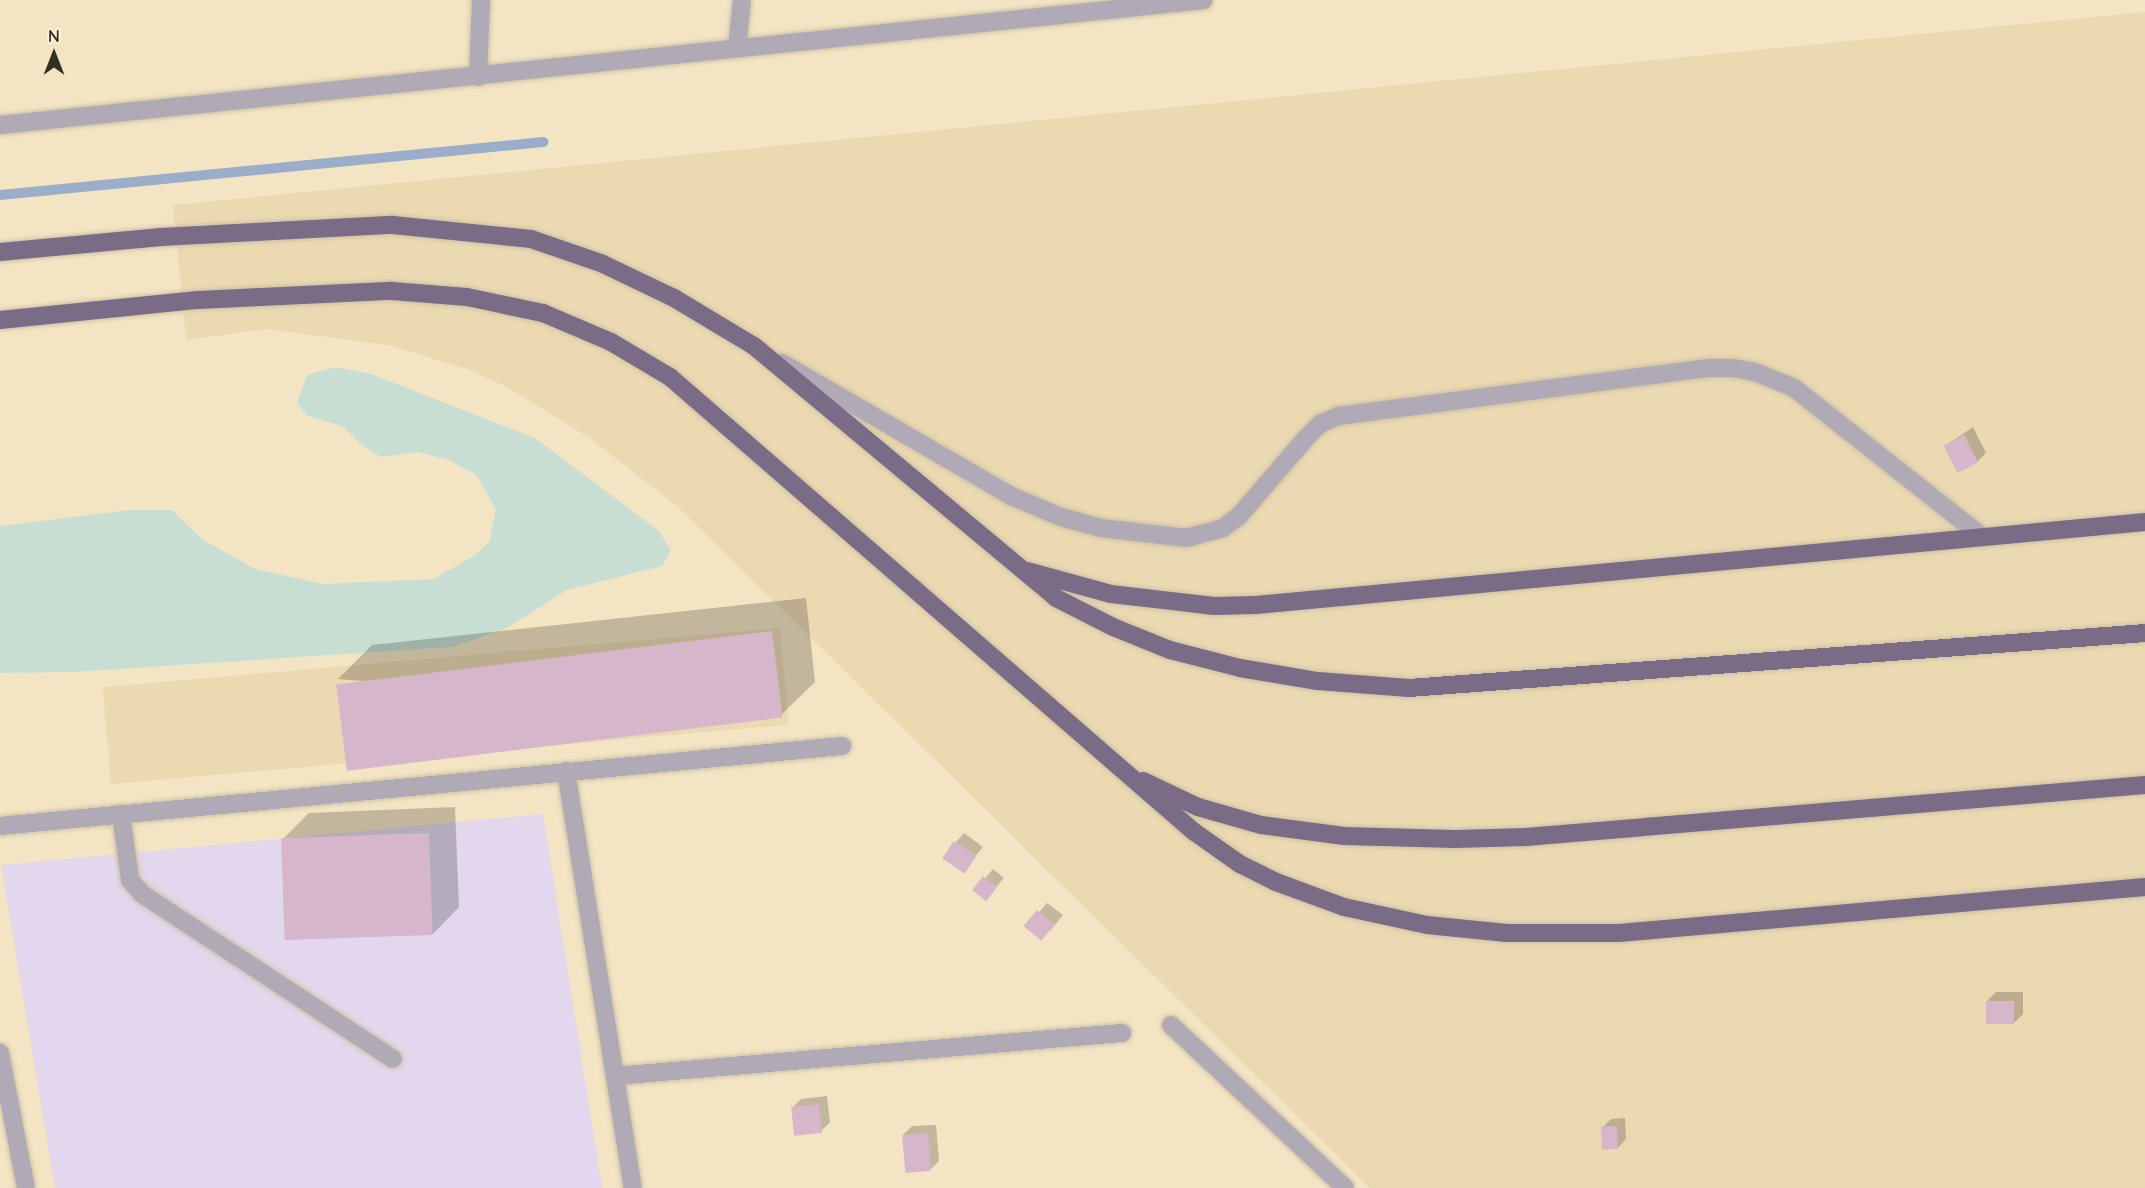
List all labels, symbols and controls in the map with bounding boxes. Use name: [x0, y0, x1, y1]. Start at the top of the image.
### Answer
north arrow: [24, 24, 84, 84]
text: N: [48, 26, 60, 46]

